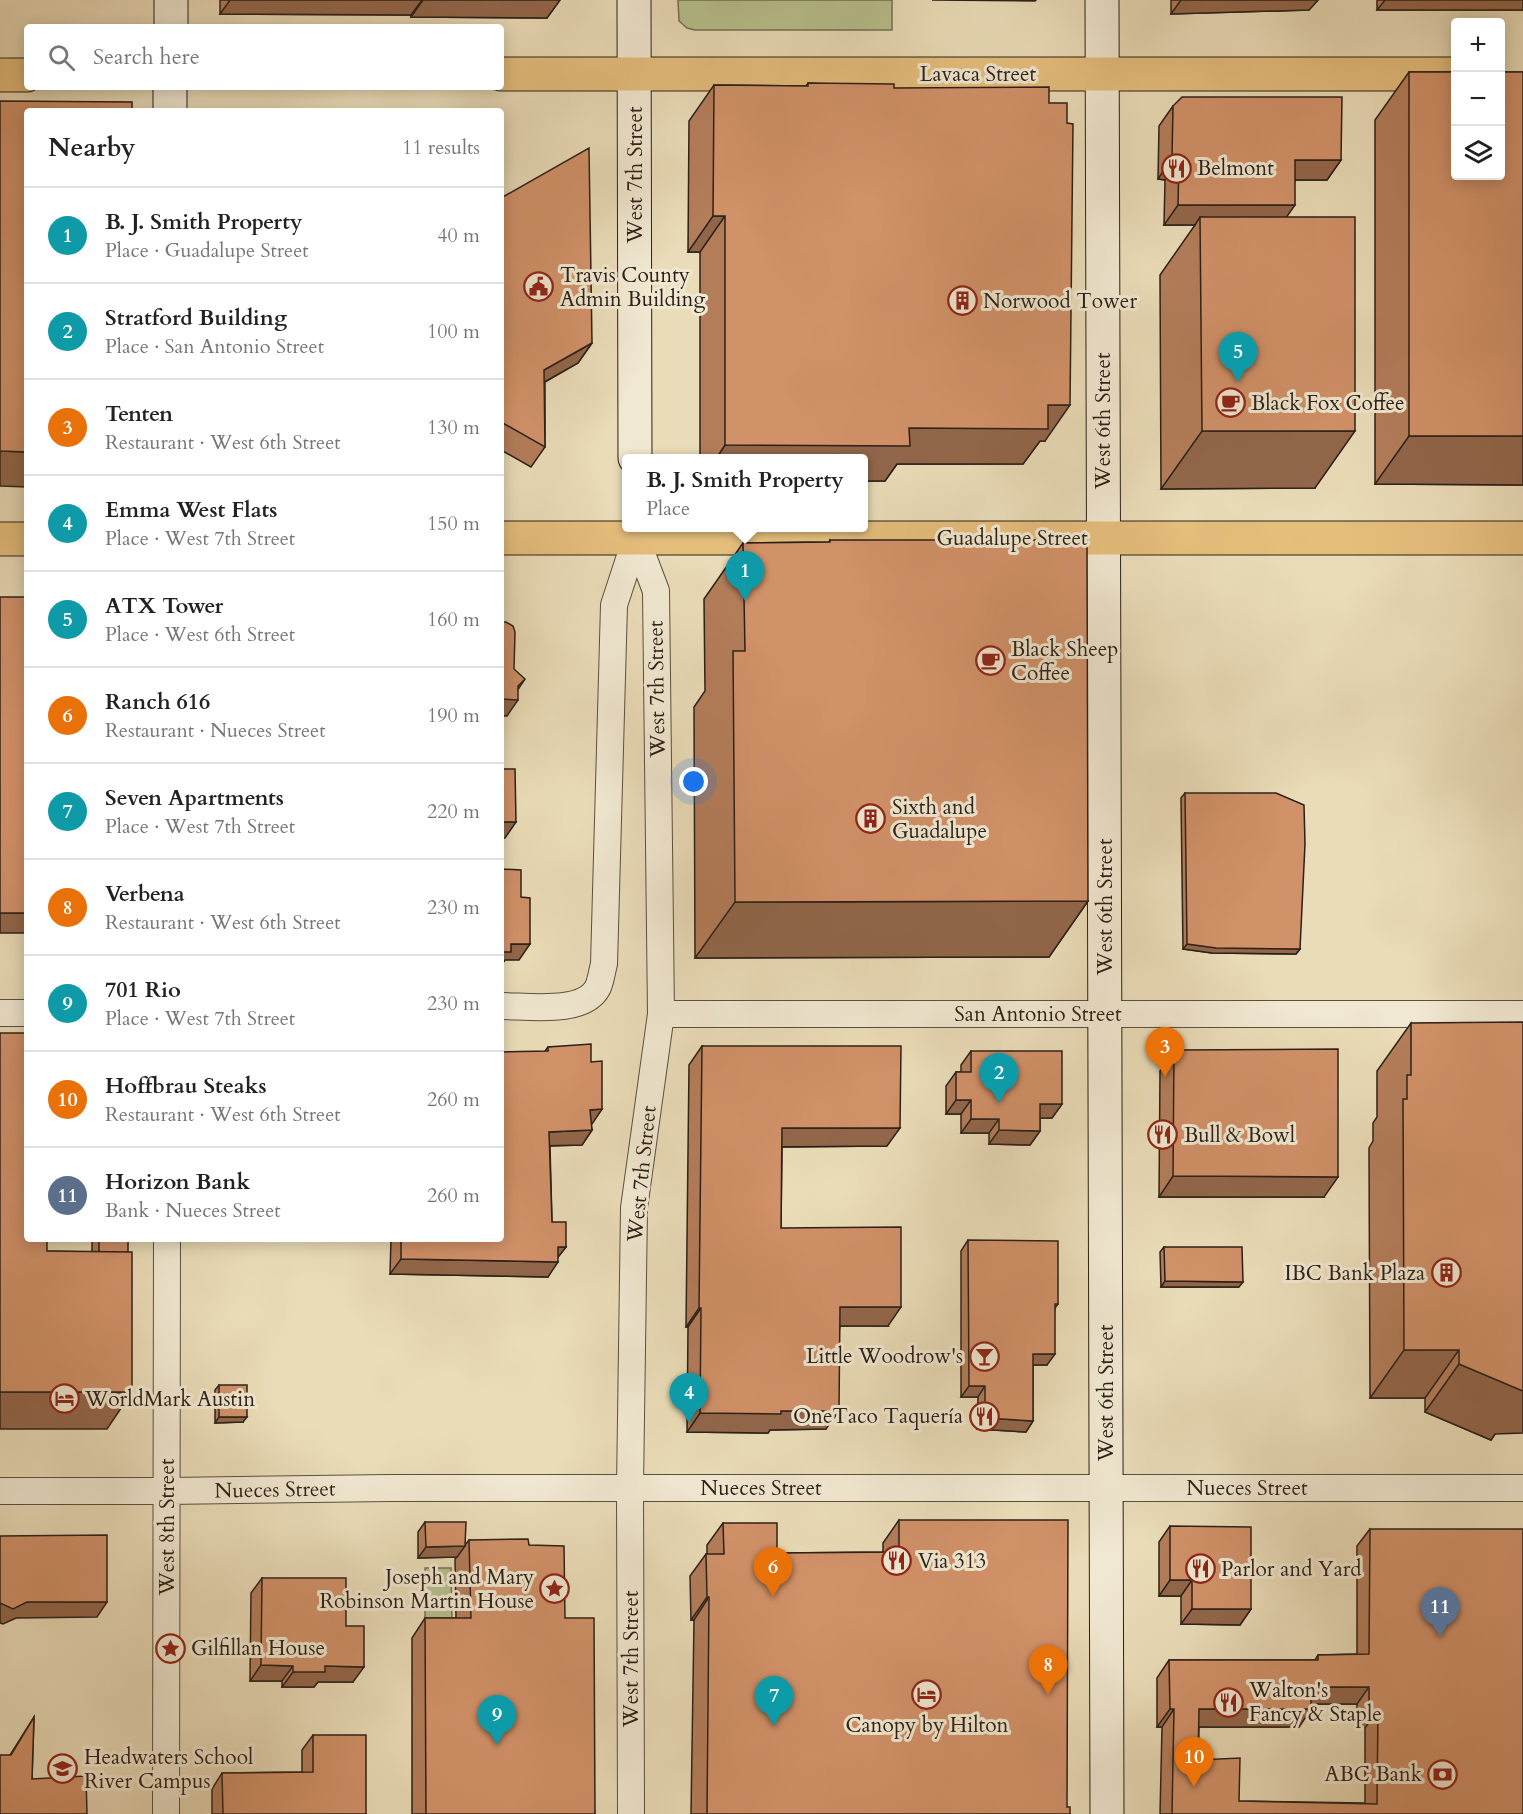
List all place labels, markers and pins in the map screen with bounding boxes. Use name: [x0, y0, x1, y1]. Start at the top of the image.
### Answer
restaurant icon: Belmont: [1160, 152, 1192, 184]
place label: Belmont: [1197, 154, 1274, 183]
place label: Travis County Admin Building: [560, 261, 705, 314]
public building icon: Travis County Admin Building: [523, 271, 555, 303]
building icon: Norwood Tower: [946, 285, 978, 317]
place label: Norwood Tower: [983, 287, 1137, 316]
pin: 5: [1218, 332, 1258, 382]
cafe icon: Black Fox Coffee: [1214, 387, 1246, 419]
place label: Black Fox Coffee: [1251, 389, 1405, 418]
pin: 1: [726, 552, 764, 601]
place label: Black Sheep Coffee: [1011, 635, 1118, 688]
cafe icon: Black Sheep Coffee: [974, 645, 1006, 677]
place label: Sixth and Guadalupe: [892, 793, 987, 846]
building icon: Sixth and Guadalupe: [855, 803, 887, 835]
pin: 3: [1146, 1028, 1184, 1077]
pin: 2: [980, 1054, 1018, 1103]
restaurant icon: Bull & Bowl: [1147, 1119, 1179, 1151]
place label: Bull & Bowl: [1184, 1121, 1295, 1150]
building icon: IBC Bank Plaza: [1430, 1257, 1462, 1289]
place label: IBC Bank Plaza: [1284, 1259, 1425, 1288]
bar icon: Little Woodrow's: [968, 1340, 1000, 1372]
place label: Little Woodrow's: [806, 1342, 963, 1371]
pin: 4: [670, 1374, 708, 1423]
hotel icon: WorldMark Austin: [48, 1383, 80, 1415]
place label: WorldMark Austin: [84, 1385, 255, 1414]
restaurant icon: OneTaco Taquería: [968, 1400, 1000, 1432]
place label: OneTaco Taquería: [793, 1402, 963, 1431]
restaurant icon: Via 313: [881, 1545, 913, 1577]
place label: Via 313: [918, 1547, 986, 1576]
pin: 6: [754, 1548, 792, 1597]
restaurant icon: Parlor and Yard: [1184, 1553, 1216, 1585]
place label: Parlor and Yard: [1221, 1555, 1362, 1584]
place label: Joseph and Mary Robinson Martin House: [319, 1563, 534, 1616]
place icon: Joseph and Mary Robinson Martin House: [539, 1573, 571, 1605]
pin: 11: [1420, 1588, 1460, 1637]
place icon: Gilfillan House: [154, 1632, 186, 1664]
place label: Gilfillan House: [191, 1634, 325, 1663]
pin: 8: [1028, 1646, 1068, 1695]
pin: 7: [754, 1676, 794, 1726]
place label: Walton's Fancy & Staple: [1248, 1676, 1382, 1729]
hotel icon: Canopy by Hilton: [911, 1678, 943, 1710]
restaurant icon: Walton's Fancy & Staple: [1212, 1686, 1244, 1718]
pin: 9: [478, 1696, 516, 1745]
place label: Canopy by Hilton: [845, 1711, 1009, 1740]
pin: 10: [1174, 1738, 1214, 1787]
place label: Headwaters School River Campus: [84, 1743, 253, 1796]
school or university icon: Headwaters School River Campus: [47, 1753, 79, 1785]
bank icon: ABC Bank: [1427, 1758, 1459, 1790]
place label: ABC Bank: [1325, 1760, 1423, 1789]

